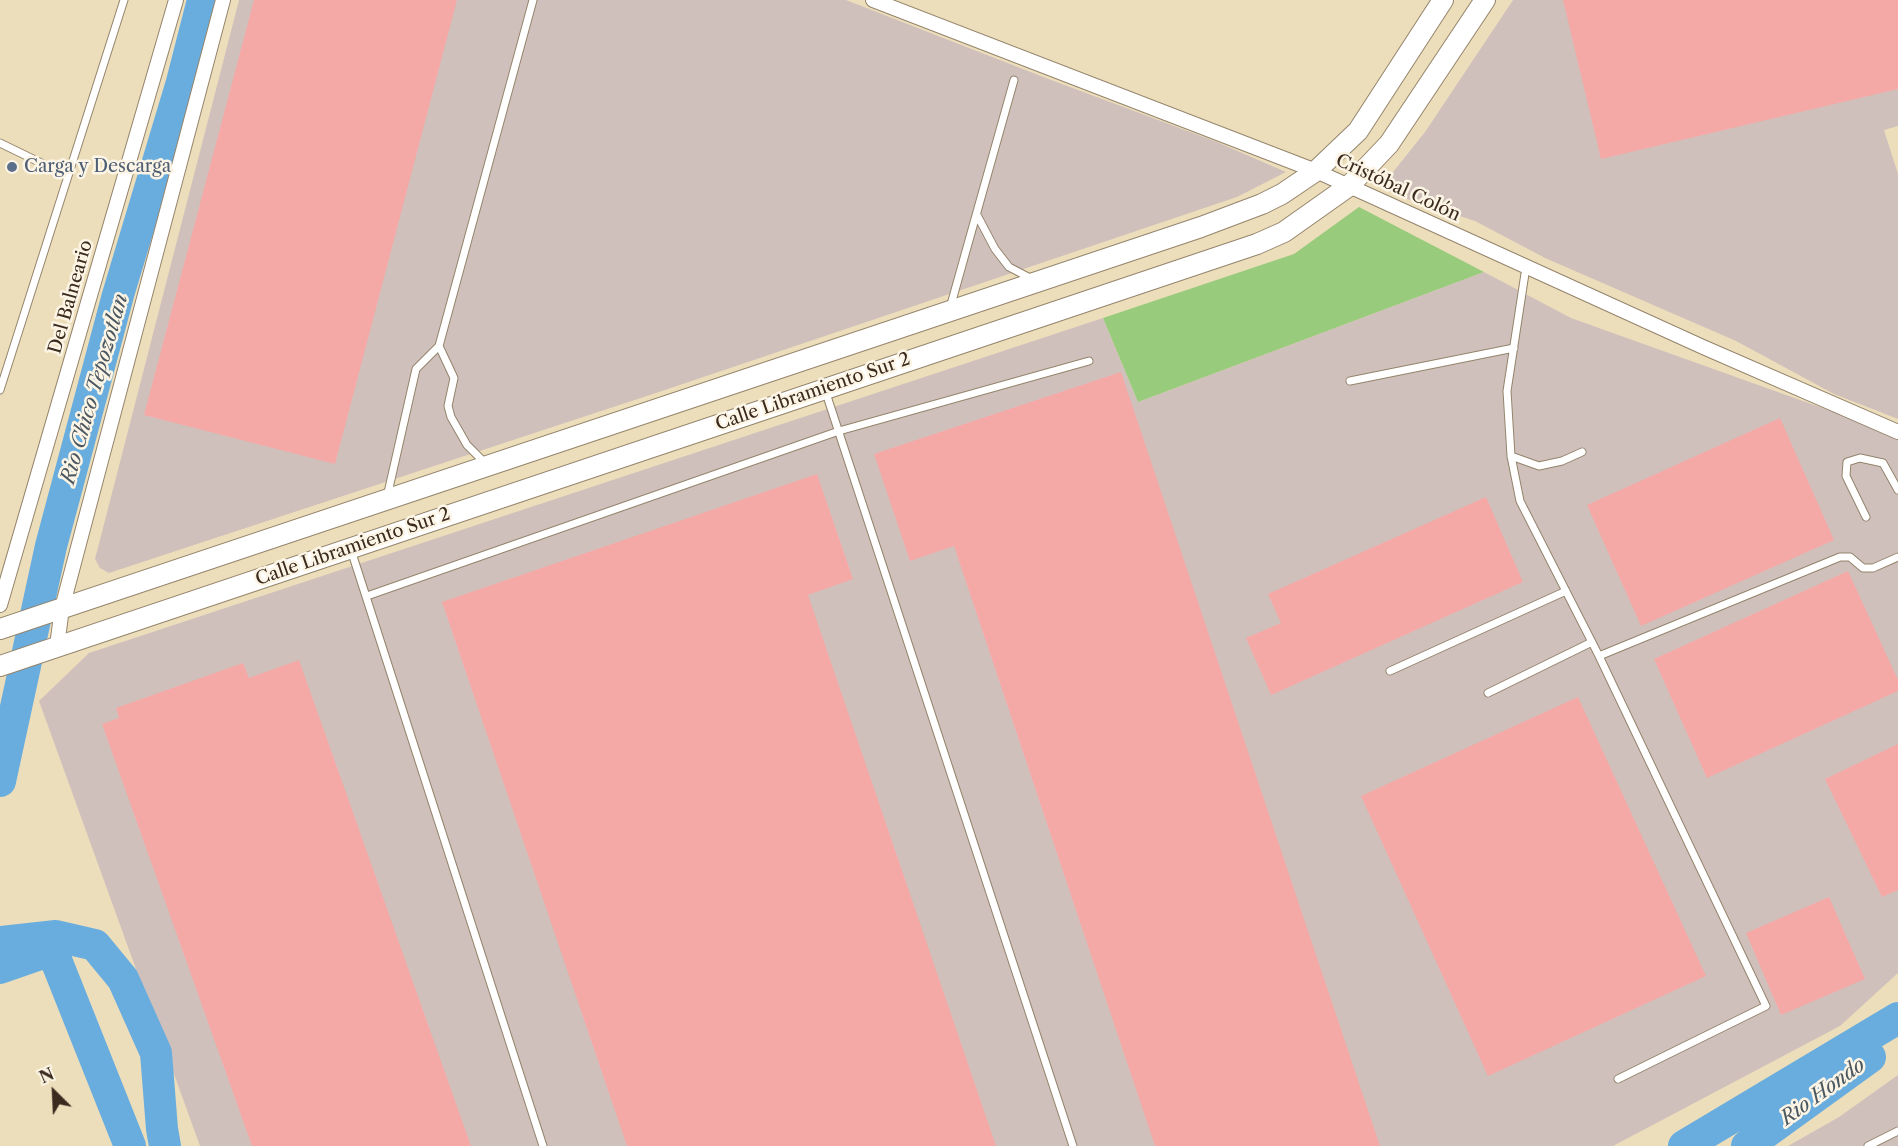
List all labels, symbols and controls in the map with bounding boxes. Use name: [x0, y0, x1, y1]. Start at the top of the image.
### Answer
street label: Cristóbal Colón: [1332, 150, 1464, 226]
place label: Carga y Descarga: [24, 156, 171, 178]
marker: Carga y Descarga: [5, 160, 19, 174]
street label: Del Balneario: [44, 238, 98, 356]
water label: Rio Chico Tepozotlan: [56, 291, 134, 487]
street label: Calle Libramiento Sur 2: [713, 349, 913, 435]
street label: Calle Libramiento Sur 2: [253, 504, 453, 590]
water label: Rio Hondo: [1776, 1053, 1870, 1131]
north arrow: [24, 1062, 84, 1122]
text: N: [36, 1064, 57, 1088]

